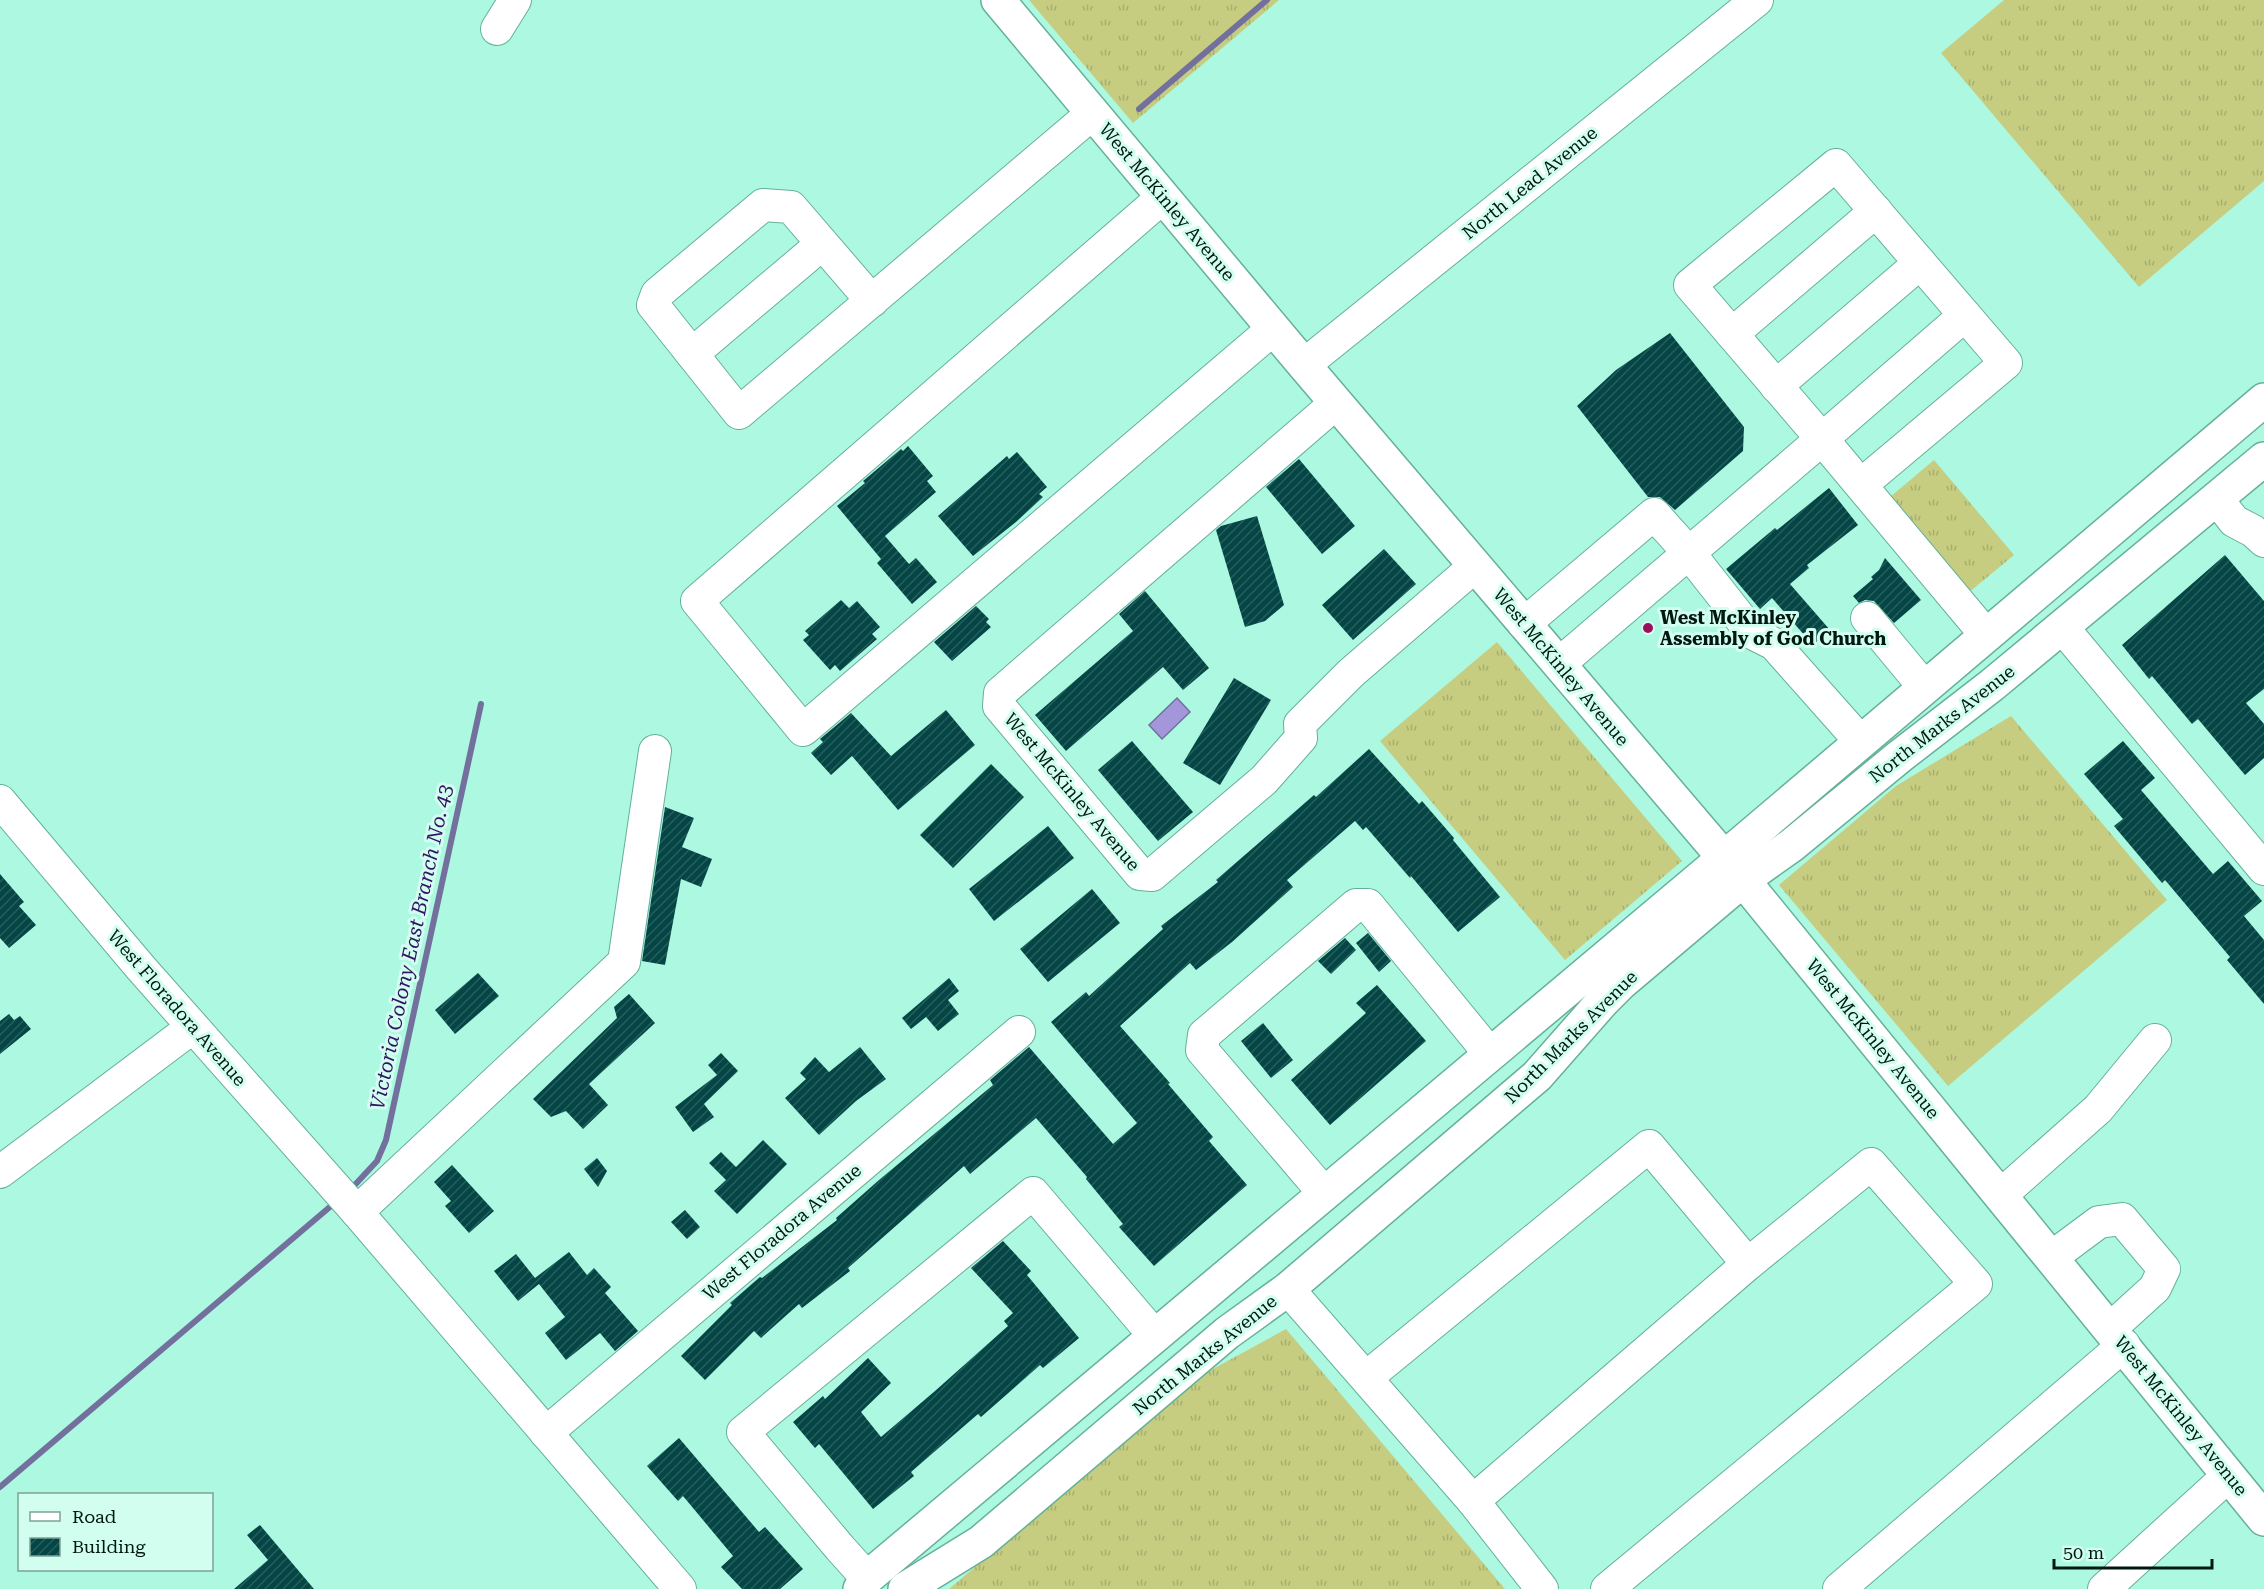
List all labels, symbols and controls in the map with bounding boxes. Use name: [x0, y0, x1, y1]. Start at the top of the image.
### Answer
street label: West McKinley Avenue: [1095, 119, 1240, 285]
street label: North Lead Avenue: [1458, 122, 1601, 243]
street label: West McKinley Avenue: [1489, 584, 1634, 750]
place label: West McKinley Assembly of God Church: [1660, 607, 1886, 649]
marker: West McKinley Assembly of God Church: [1641, 621, 1655, 635]
street label: North Marks Avenue: [1865, 660, 2019, 787]
street label: West McKinley Avenue: [1000, 709, 1145, 875]
water label: Victoria Colony East Branch No. 43: [365, 782, 457, 1112]
street label: West Floradora Avenue: [104, 925, 251, 1090]
street label: West McKinley Avenue: [1802, 955, 1944, 1123]
street label: North Marks Avenue: [1500, 966, 1641, 1107]
street label: West Floradora Avenue: [698, 1159, 865, 1304]
street label: North Marks Avenue: [1129, 1290, 1281, 1419]
street label: West McKinley Avenue: [2110, 1332, 2252, 1500]
legend: [18, 1493, 213, 1571]
text: Road: [72, 1506, 117, 1527]
scale bar: [2054, 1532, 2212, 1570]
text: Building: [72, 1536, 146, 1557]
text: 50 m: [2063, 1542, 2104, 1563]

